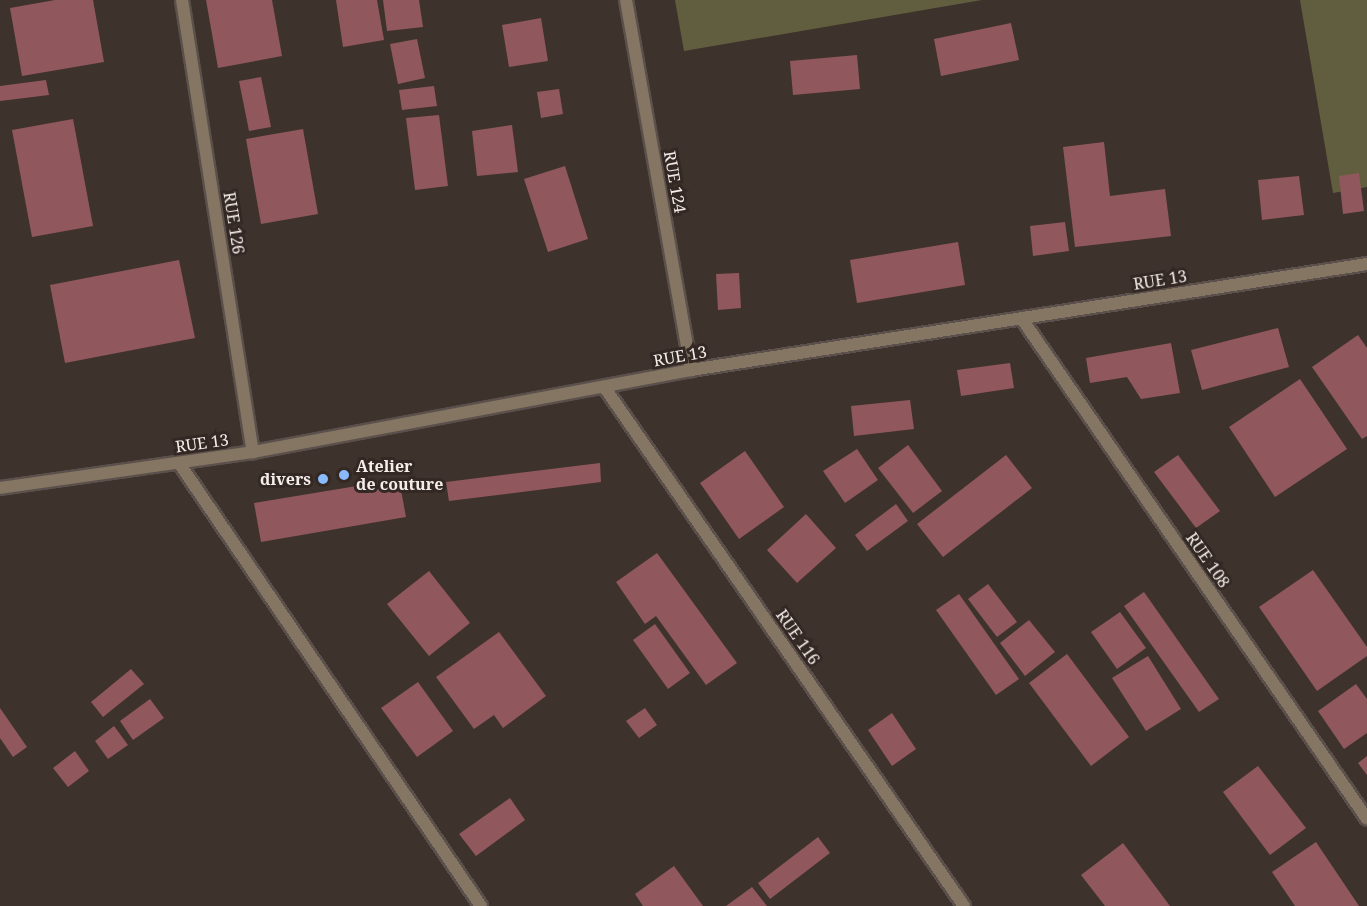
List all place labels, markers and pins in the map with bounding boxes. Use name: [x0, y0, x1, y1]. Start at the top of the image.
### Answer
place label: Atelier de couture: [356, 456, 443, 494]
marker: Atelier de couture: [337, 468, 351, 482]
place label: divers: [260, 469, 311, 489]
marker: divers: [316, 472, 330, 486]

